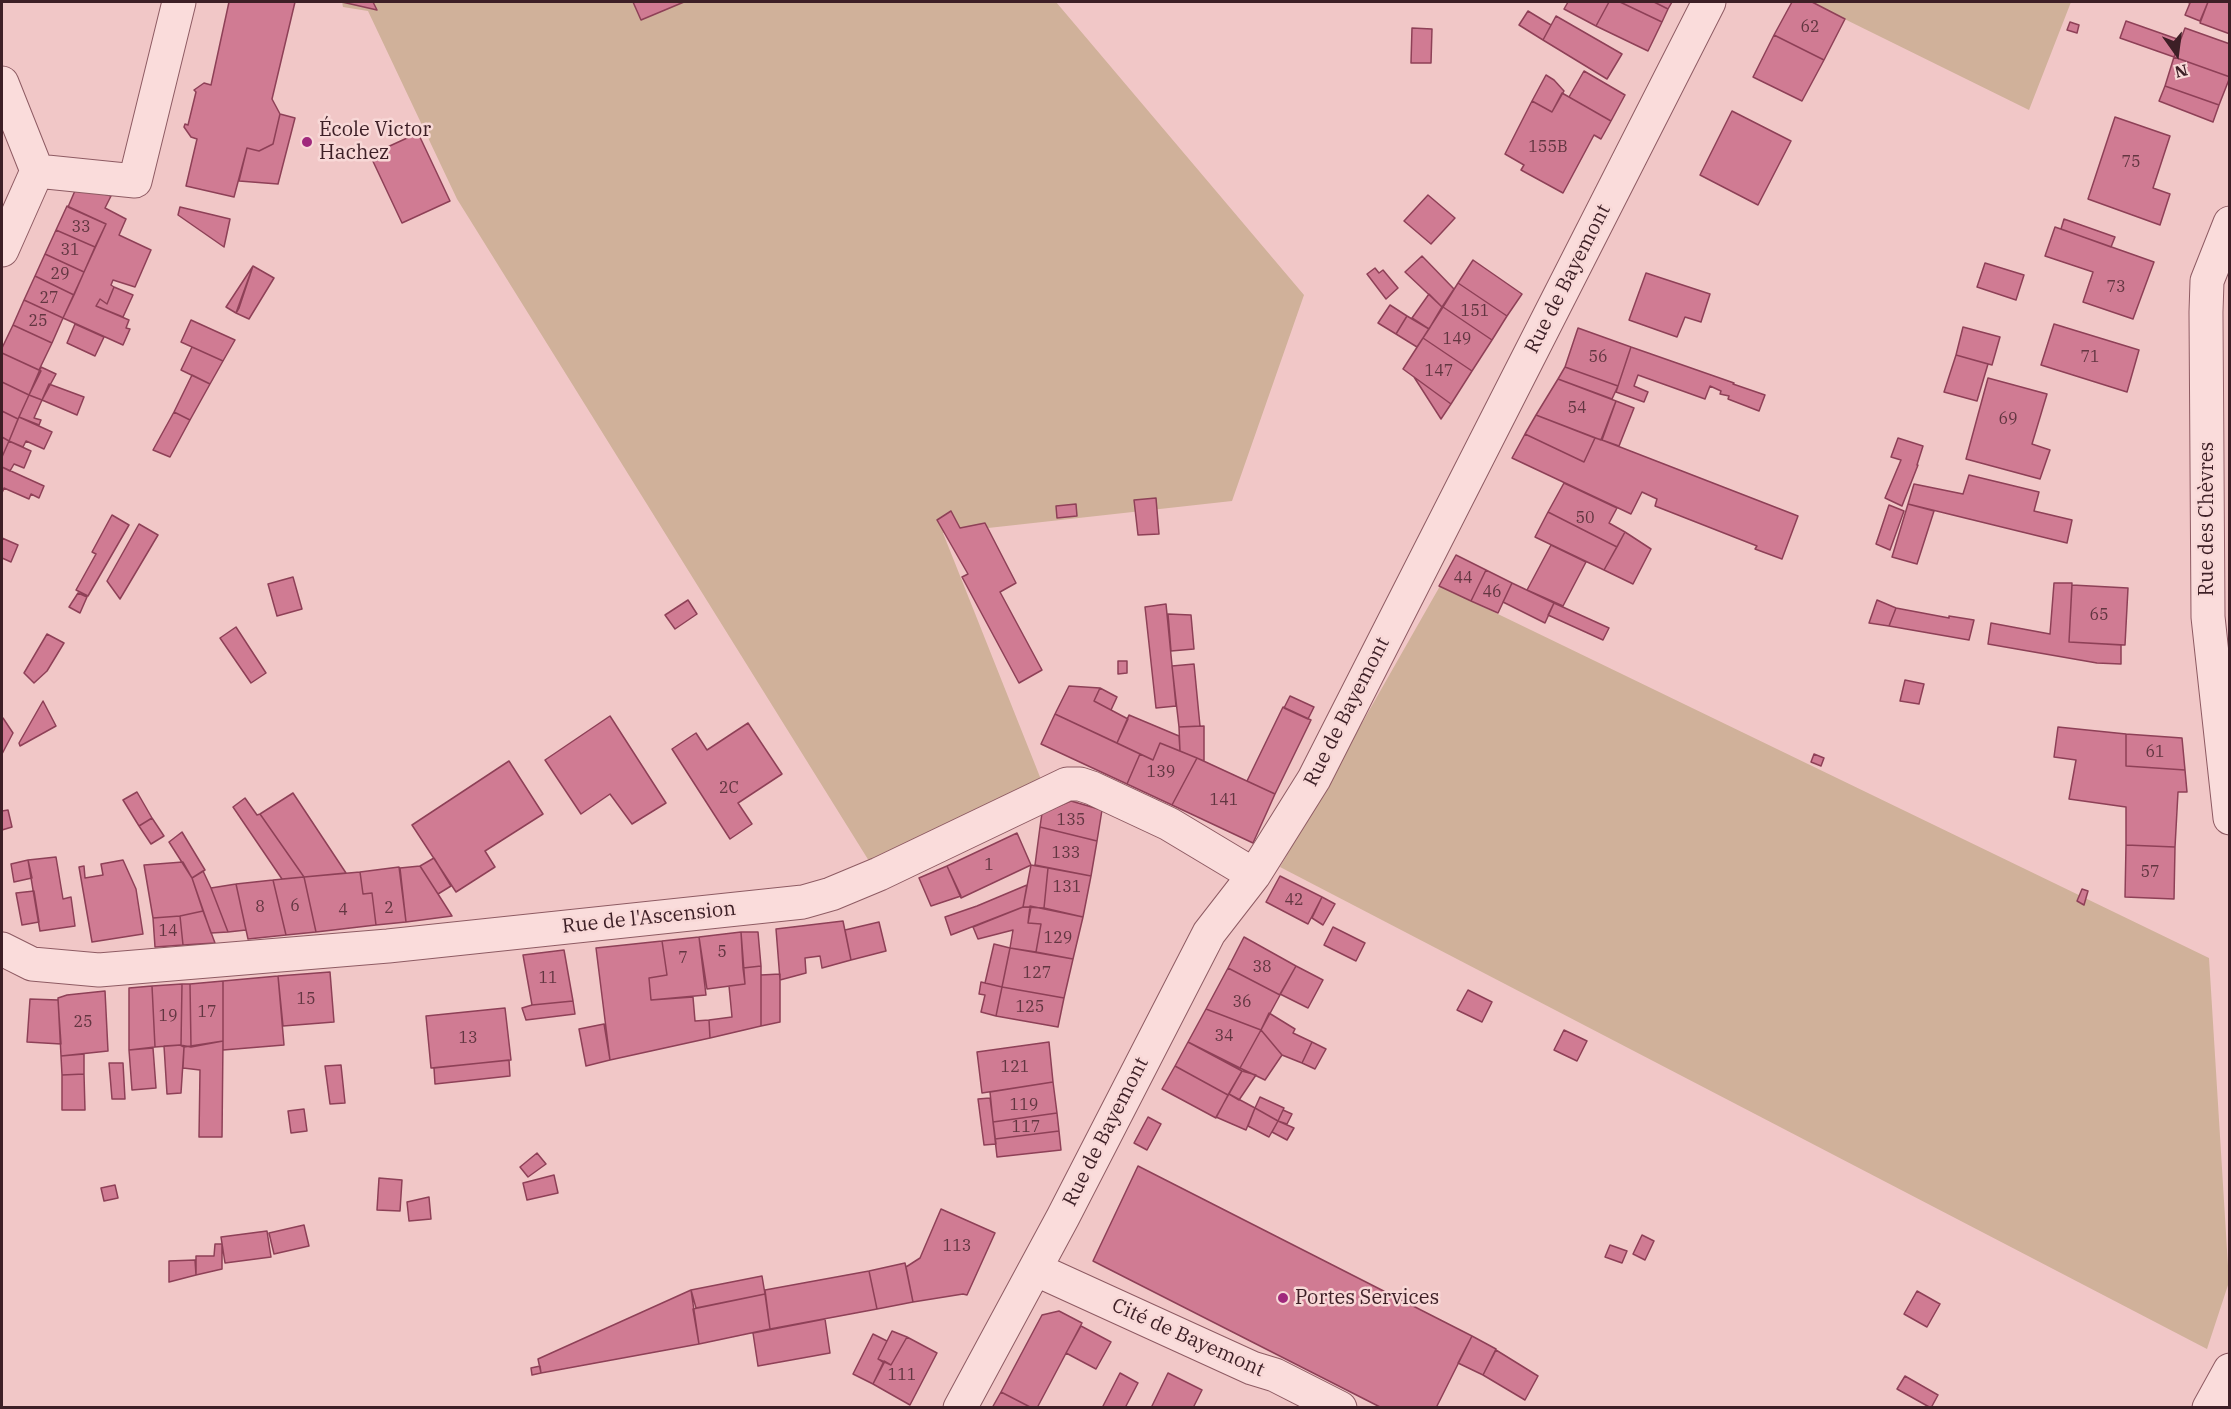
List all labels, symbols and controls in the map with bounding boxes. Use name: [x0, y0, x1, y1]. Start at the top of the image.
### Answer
house number: 62: [1800, 17, 1820, 37]
north arrow: [2147, 24, 2207, 84]
text: N: [2173, 60, 2190, 83]
place label: École Victor Hachez: [319, 118, 431, 165]
marker: École Victor Hachez: [300, 135, 314, 149]
house number: 155B: [1528, 137, 1568, 157]
house number: 75: [2121, 152, 2141, 172]
street label: Rue de Bayemont: [1520, 200, 1616, 358]
house number: 33: [71, 217, 91, 237]
house number: 31: [60, 240, 80, 260]
house number: 29: [50, 264, 70, 284]
house number: 73: [2106, 277, 2126, 297]
house number: 27: [39, 288, 59, 308]
house number: 151: [1461, 301, 1489, 321]
house number: 25: [28, 311, 48, 331]
house number: 149: [1443, 329, 1471, 349]
house number: 56: [1588, 347, 1608, 367]
house number: 71: [2080, 347, 2100, 367]
house number: 147: [1425, 361, 1453, 381]
house number: 54: [1567, 398, 1587, 418]
house number: 69: [1998, 409, 2018, 429]
street label: Rue des Chèvres: [2195, 442, 2219, 596]
house number: 50: [1575, 508, 1595, 528]
house number: 44: [1453, 568, 1473, 588]
house number: 46: [1482, 582, 1502, 602]
house number: 65: [2089, 605, 2109, 625]
street label: Rue de Bayemont: [1299, 633, 1395, 791]
house number: 61: [2145, 742, 2165, 762]
house number: 139: [1147, 762, 1175, 782]
house number: 2C: [719, 778, 739, 798]
house number: 141: [1210, 790, 1238, 810]
house number: 135: [1057, 810, 1085, 830]
house number: 133: [1052, 843, 1080, 863]
house number: 1: [984, 855, 994, 875]
house number: 57: [2140, 862, 2160, 882]
house number: 131: [1053, 877, 1081, 897]
house number: 42: [1284, 890, 1304, 910]
house number: 6: [290, 896, 300, 916]
house number: 8: [255, 897, 265, 917]
street label: Rue de l'Ascension: [561, 897, 737, 939]
house number: 2: [384, 898, 394, 918]
house number: 4: [338, 900, 348, 920]
house number: 14: [158, 921, 178, 941]
house number: 129: [1044, 928, 1072, 948]
house number: 5: [717, 942, 727, 962]
house number: 7: [678, 948, 688, 968]
house number: 38: [1252, 957, 1272, 977]
house number: 127: [1023, 963, 1051, 983]
house number: 11: [538, 968, 558, 988]
house number: 15: [296, 989, 316, 1009]
house number: 36: [1232, 992, 1252, 1012]
house number: 125: [1016, 997, 1044, 1017]
house number: 17: [197, 1002, 217, 1022]
house number: 19: [158, 1006, 178, 1026]
house number: 25: [73, 1012, 93, 1032]
house number: 34: [1214, 1026, 1234, 1046]
house number: 13: [458, 1028, 478, 1048]
street label: Rue de Bayemont: [1058, 1053, 1154, 1211]
house number: 121: [1001, 1057, 1029, 1077]
house number: 119: [1010, 1095, 1038, 1115]
house number: 117: [1012, 1117, 1040, 1137]
house number: 113: [943, 1236, 971, 1256]
place label: Portes Services: [1295, 1286, 1439, 1310]
marker: Portes Services: [1276, 1291, 1290, 1305]
street label: Cité de Bayemont: [1108, 1294, 1268, 1382]
house number: 111: [888, 1365, 916, 1385]

